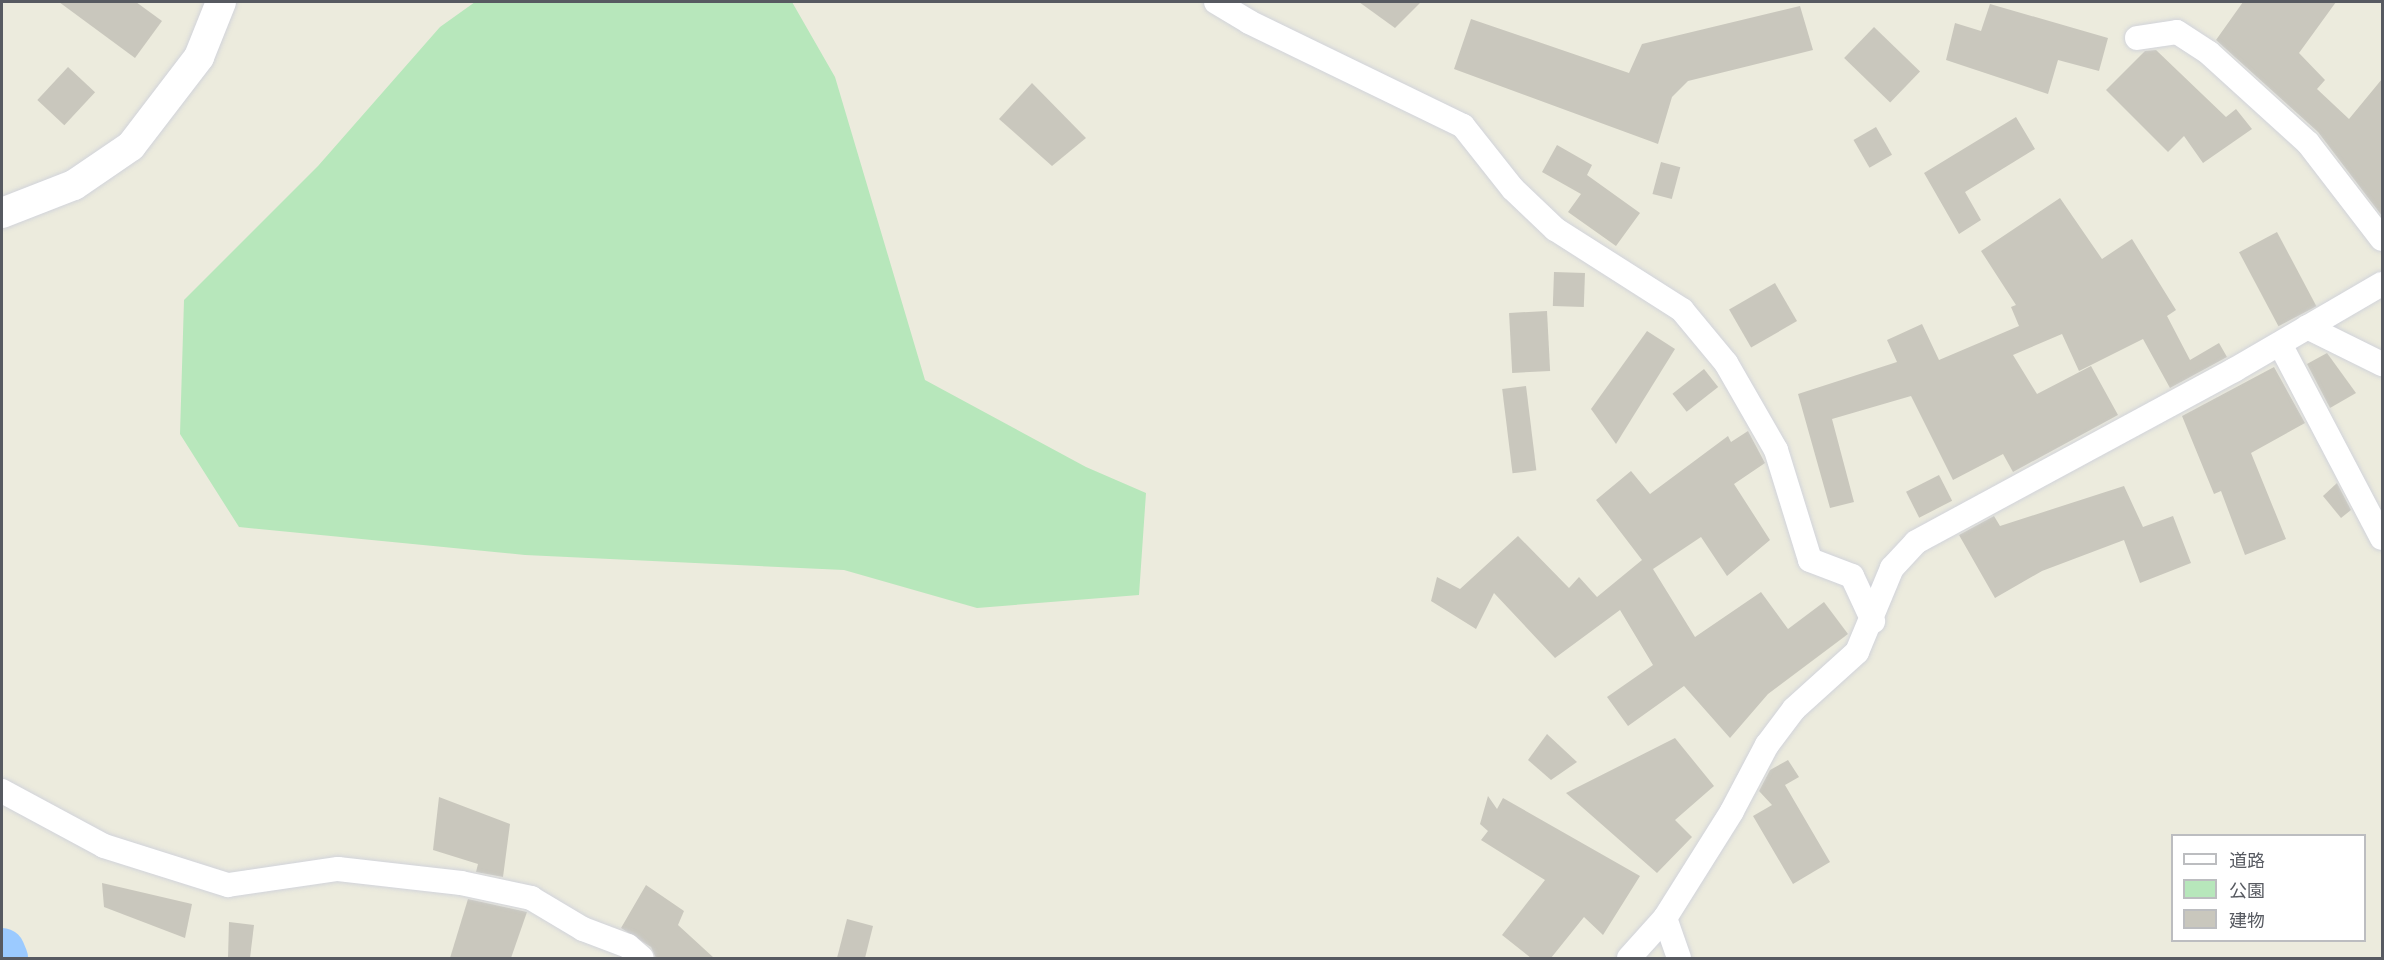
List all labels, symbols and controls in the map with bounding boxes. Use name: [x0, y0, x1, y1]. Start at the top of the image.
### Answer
legend: [2171, 834, 2366, 942]
text: 道路: [2229, 851, 2265, 871]
text: 公園: [2229, 881, 2265, 901]
text: 建物: [2229, 911, 2265, 931]

